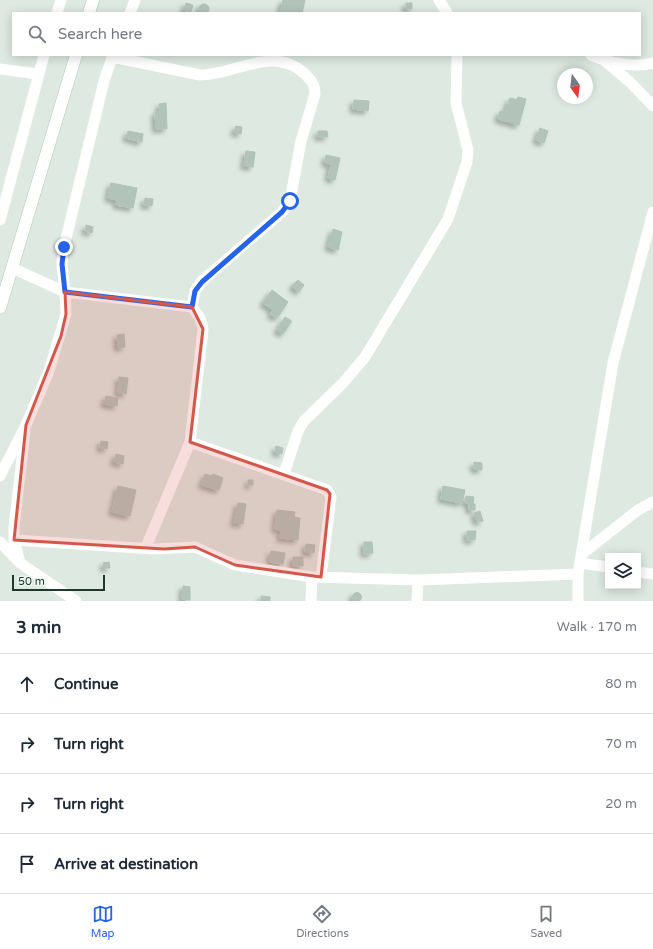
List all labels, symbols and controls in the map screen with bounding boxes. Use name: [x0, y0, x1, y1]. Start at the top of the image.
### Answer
search box: [12, 12, 641, 56]
icon: search: [26, 23, 48, 45]
text: Search here: [58, 25, 142, 43]
north arrow: [557, 68, 593, 104]
route start: [281, 192, 299, 210]
route end: [55, 238, 73, 256]
map controls: [605, 553, 641, 589]
button: layers: [605, 553, 641, 589]
scale bar: [12, 573, 105, 592]
text: 50 m: [18, 575, 45, 588]
text: 3 min: [16, 617, 61, 638]
text: Walk · 170 m: [557, 619, 637, 635]
icon: ahead: [16, 673, 38, 695]
text: Continue: [54, 675, 118, 693]
text: 80 m: [605, 676, 637, 692]
icon: right: [16, 733, 38, 755]
text: Turn right: [54, 735, 124, 753]
text: 70 m: [605, 736, 637, 752]
icon: right: [16, 793, 38, 815]
text: Turn right: [54, 795, 124, 813]
text: 20 m: [605, 796, 637, 812]
icon: arrive: [16, 853, 38, 875]
text: Arrive at destination: [54, 855, 198, 873]
tab: Map: [91, 903, 115, 940]
tab: Directions: [296, 903, 349, 940]
tab: Saved: [530, 903, 562, 940]

